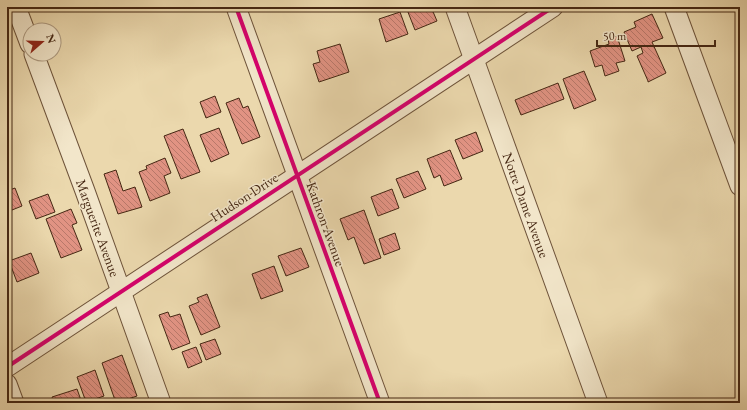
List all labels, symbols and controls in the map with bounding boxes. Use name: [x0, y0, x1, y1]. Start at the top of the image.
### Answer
north arrow: [22, 22, 62, 62]
scale bar: [597, 22, 715, 48]
text: 50 m: [603, 28, 627, 44]
text: N: [43, 32, 60, 45]
street label: Notre Dame Avenue: [499, 150, 554, 261]
street label: Hudson Drive: [207, 168, 282, 226]
street label: Marguerite Avenue: [72, 177, 124, 280]
street label: Kathron Avenue: [302, 179, 350, 269]

